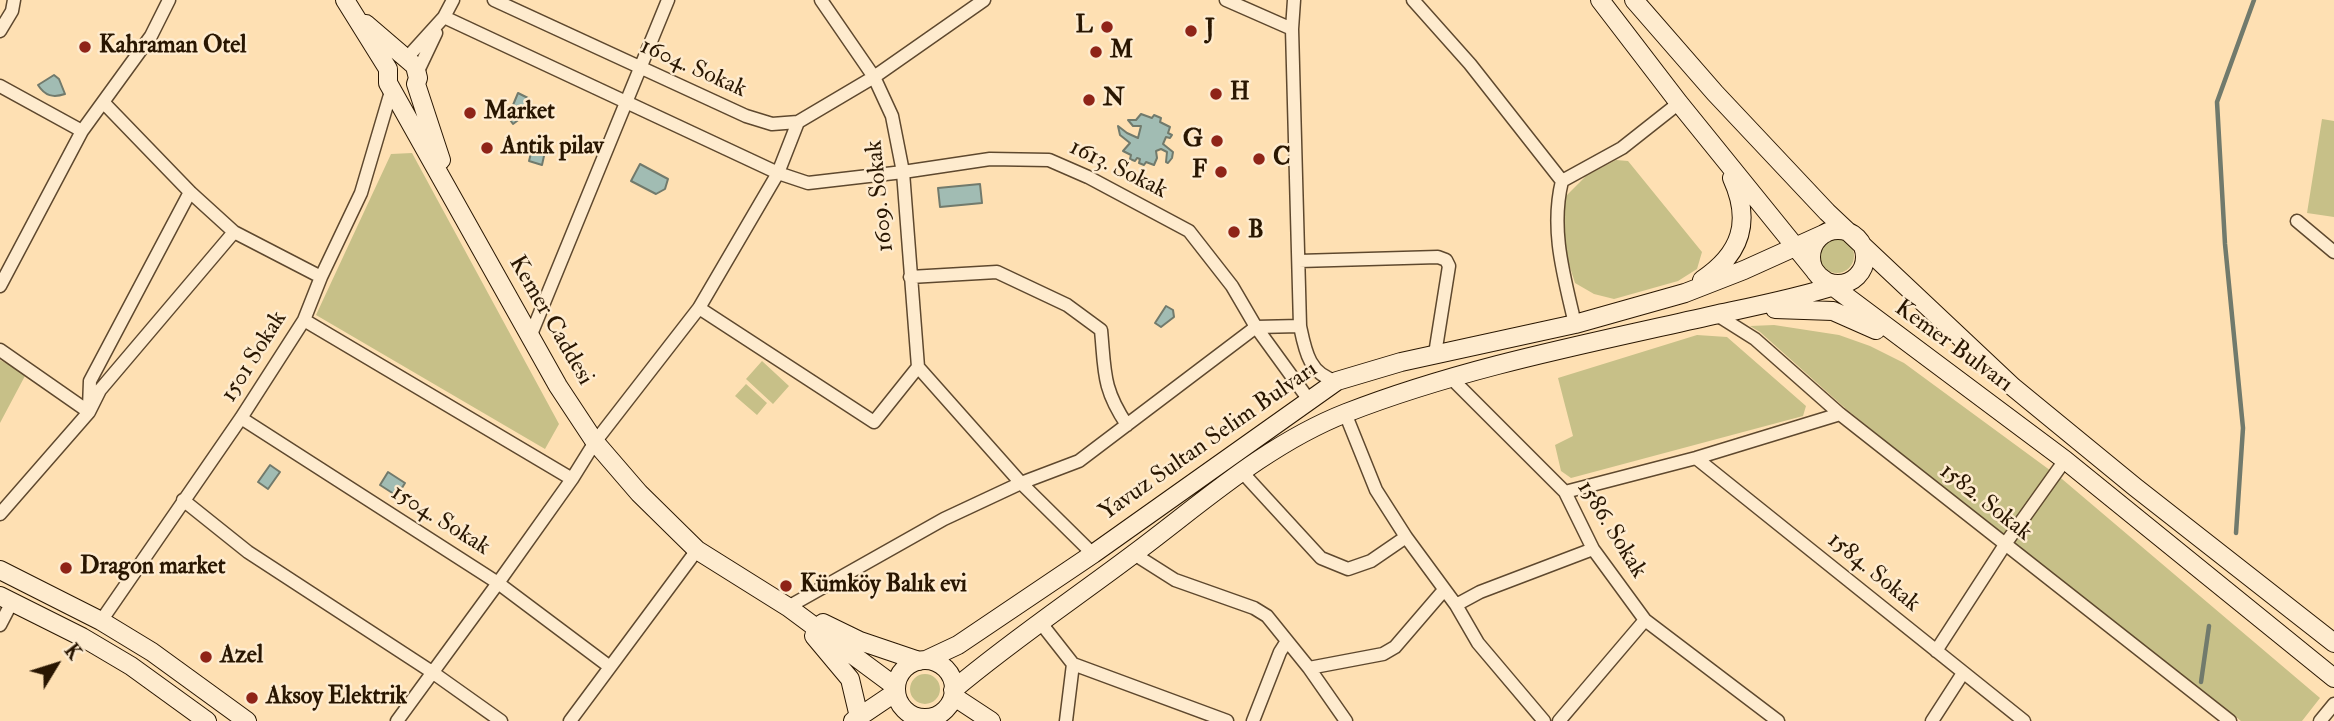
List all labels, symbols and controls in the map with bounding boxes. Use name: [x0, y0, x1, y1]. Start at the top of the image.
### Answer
place label: L: [1076, 13, 1093, 41]
place label: J: [1205, 17, 1215, 45]
marker: L: [1099, 19, 1115, 35]
marker: J: [1183, 23, 1199, 39]
place label: Kahraman Otel: [99, 33, 246, 61]
street label: 1604. Sokak: [635, 33, 751, 105]
place label: M: [1110, 38, 1133, 66]
marker: Kahraman Otel: [77, 39, 93, 55]
marker: M: [1088, 44, 1104, 60]
place label: H: [1230, 80, 1250, 108]
place label: N: [1103, 86, 1124, 114]
marker: H: [1208, 86, 1224, 102]
marker: N: [1081, 92, 1097, 108]
place label: Market: [484, 99, 555, 127]
marker: Market: [462, 105, 478, 121]
place label: G: [1183, 127, 1203, 155]
marker: G: [1209, 133, 1225, 149]
place label: Antik pilav: [501, 134, 604, 162]
street label: 1613. Sokak: [1064, 134, 1172, 206]
street label: 1609. Sokak: [861, 139, 901, 253]
marker: Antik pilav: [479, 140, 495, 156]
place label: C: [1273, 145, 1291, 173]
marker: C: [1251, 151, 1267, 167]
place label: F: [1192, 158, 1207, 186]
marker: F: [1213, 164, 1229, 180]
place label: B: [1248, 218, 1264, 246]
marker: B: [1226, 224, 1242, 240]
street label: Kemer Caddesi: [501, 251, 599, 391]
street label: Kemer Bulvarı: [1888, 295, 2018, 399]
street label: 1501 Sokak: [216, 306, 294, 408]
street label: Yavuz Sultan Selim Bulvarı: [1095, 356, 1323, 528]
street label: 1582. Sokak: [1933, 458, 2037, 548]
street label: 1586. Sokak: [1570, 476, 1652, 584]
street label: 1504. Sokak: [385, 479, 495, 563]
street label: 1584. Sokak: [1821, 527, 1925, 619]
place label: Dragon market: [80, 554, 225, 582]
marker: Dragon market: [58, 560, 74, 576]
place label: Kümköy Balık evi: [800, 572, 967, 600]
marker: Kümköy Balık evi: [778, 578, 794, 594]
north arrow: [21, 630, 91, 700]
text: K: [59, 639, 86, 665]
place label: Azel: [220, 643, 263, 671]
marker: Azel: [198, 649, 214, 665]
place label: Aksoy Elektrik: [266, 684, 407, 712]
marker: Aksoy Elektrik: [244, 690, 260, 706]

